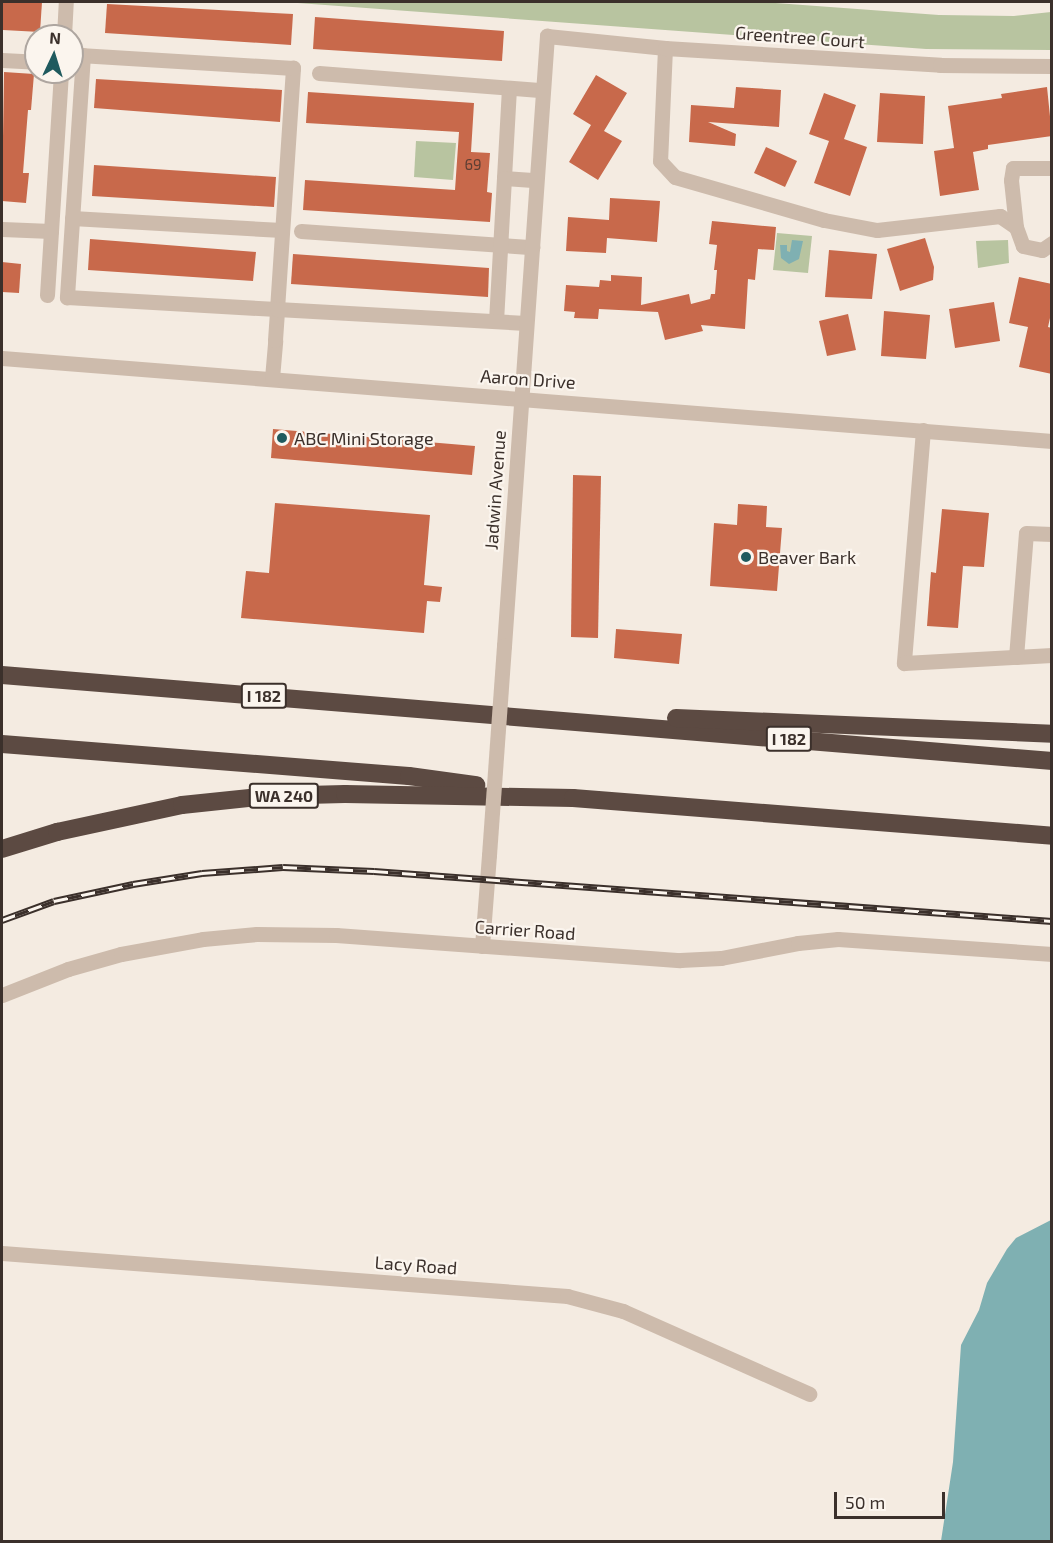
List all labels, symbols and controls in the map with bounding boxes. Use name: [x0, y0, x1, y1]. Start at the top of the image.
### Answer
street label: Greentree Court: [734, 22, 866, 52]
north arrow: [24, 24, 84, 84]
text: N: [49, 28, 62, 47]
house number: 69: [464, 156, 482, 174]
street label: Aaron Drive: [480, 365, 576, 393]
place label: ABC Mini Storage: [294, 427, 434, 449]
street label: Jadwin Avenue: [480, 429, 510, 551]
marker: ABC Mini Storage: [275, 431, 289, 445]
place label: Beaver Bark: [758, 546, 856, 568]
marker: Beaver Bark: [739, 550, 753, 564]
road number: I 182: [240, 683, 288, 709]
road number: I 182: [765, 726, 813, 752]
road number: WA 240: [248, 783, 320, 809]
street label: Carrier Road: [474, 916, 576, 944]
street label: Lacy Road: [374, 1251, 458, 1279]
scale bar: [837, 1480, 948, 1518]
text: 50 m: [845, 1491, 885, 1513]

